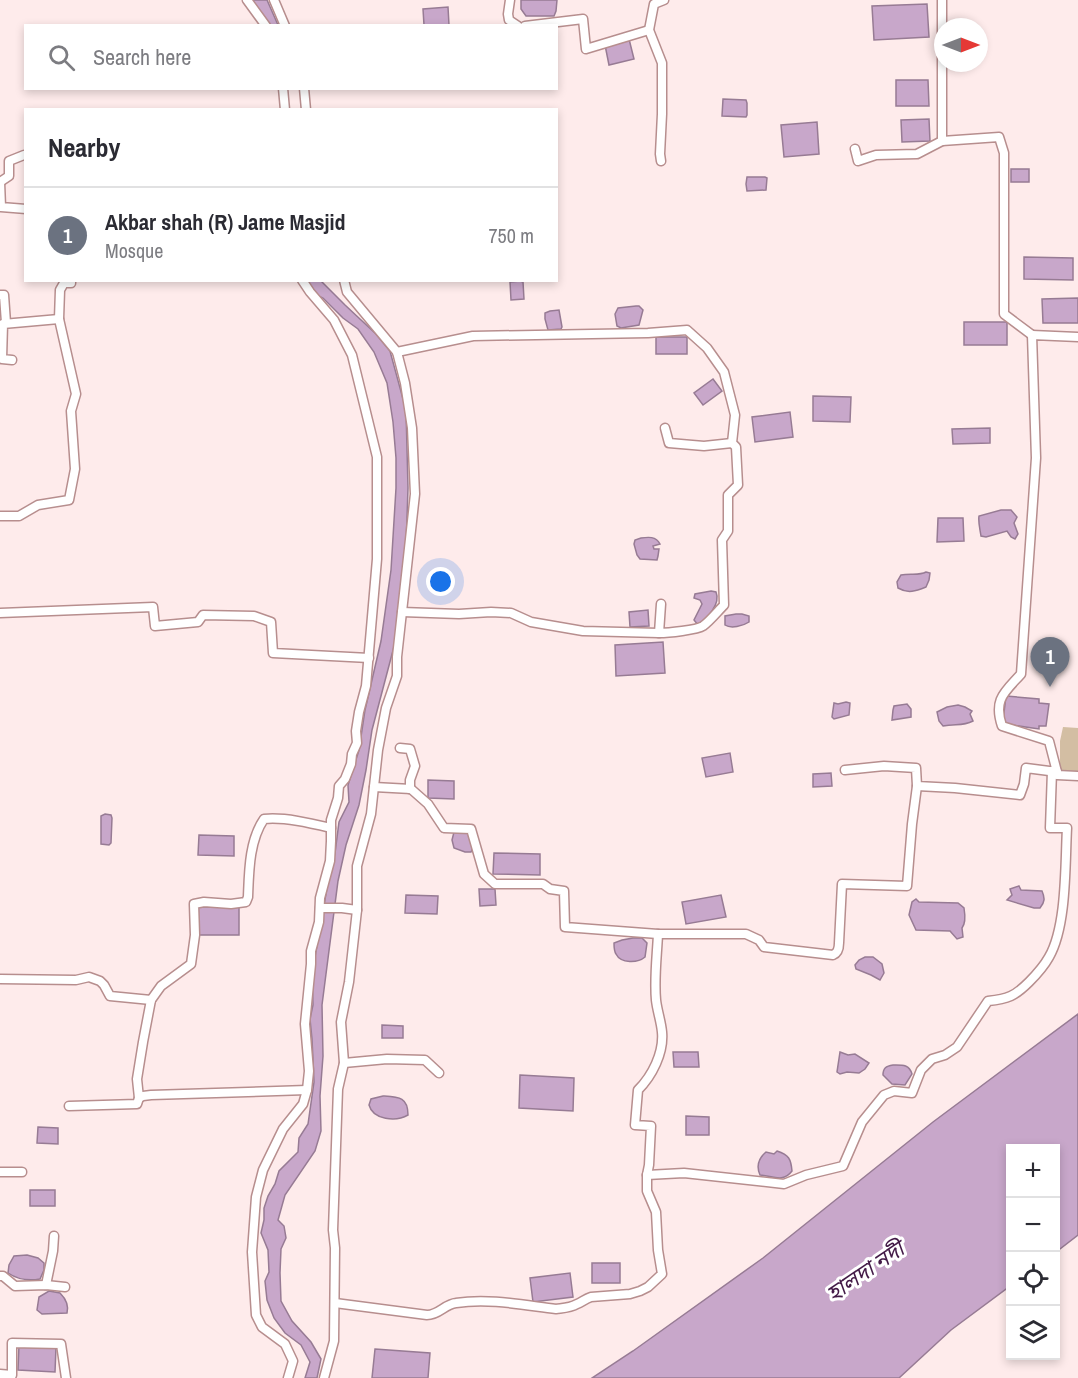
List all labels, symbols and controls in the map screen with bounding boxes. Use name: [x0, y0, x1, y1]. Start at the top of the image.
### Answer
north arrow: [934, 18, 988, 72]
search box: [24, 24, 558, 90]
icon: search: [45, 41, 78, 74]
text: Search here: [93, 42, 191, 72]
text: Nearby: [48, 130, 120, 165]
text: Akbar shah (R) Jame Masjid: [105, 207, 346, 237]
text: 1: [63, 222, 72, 249]
text: 750 m: [488, 222, 534, 249]
text: Mosque: [105, 237, 163, 264]
your location: [426, 567, 455, 596]
pin: 1: [1030, 638, 1070, 687]
map controls: [1006, 1144, 1060, 1360]
button: +: [1006, 1144, 1060, 1198]
button: −: [1006, 1198, 1060, 1252]
water label: হালদা নদী: [820, 1232, 913, 1308]
button: locate: [1006, 1252, 1060, 1306]
button: layers: [1006, 1306, 1060, 1360]

